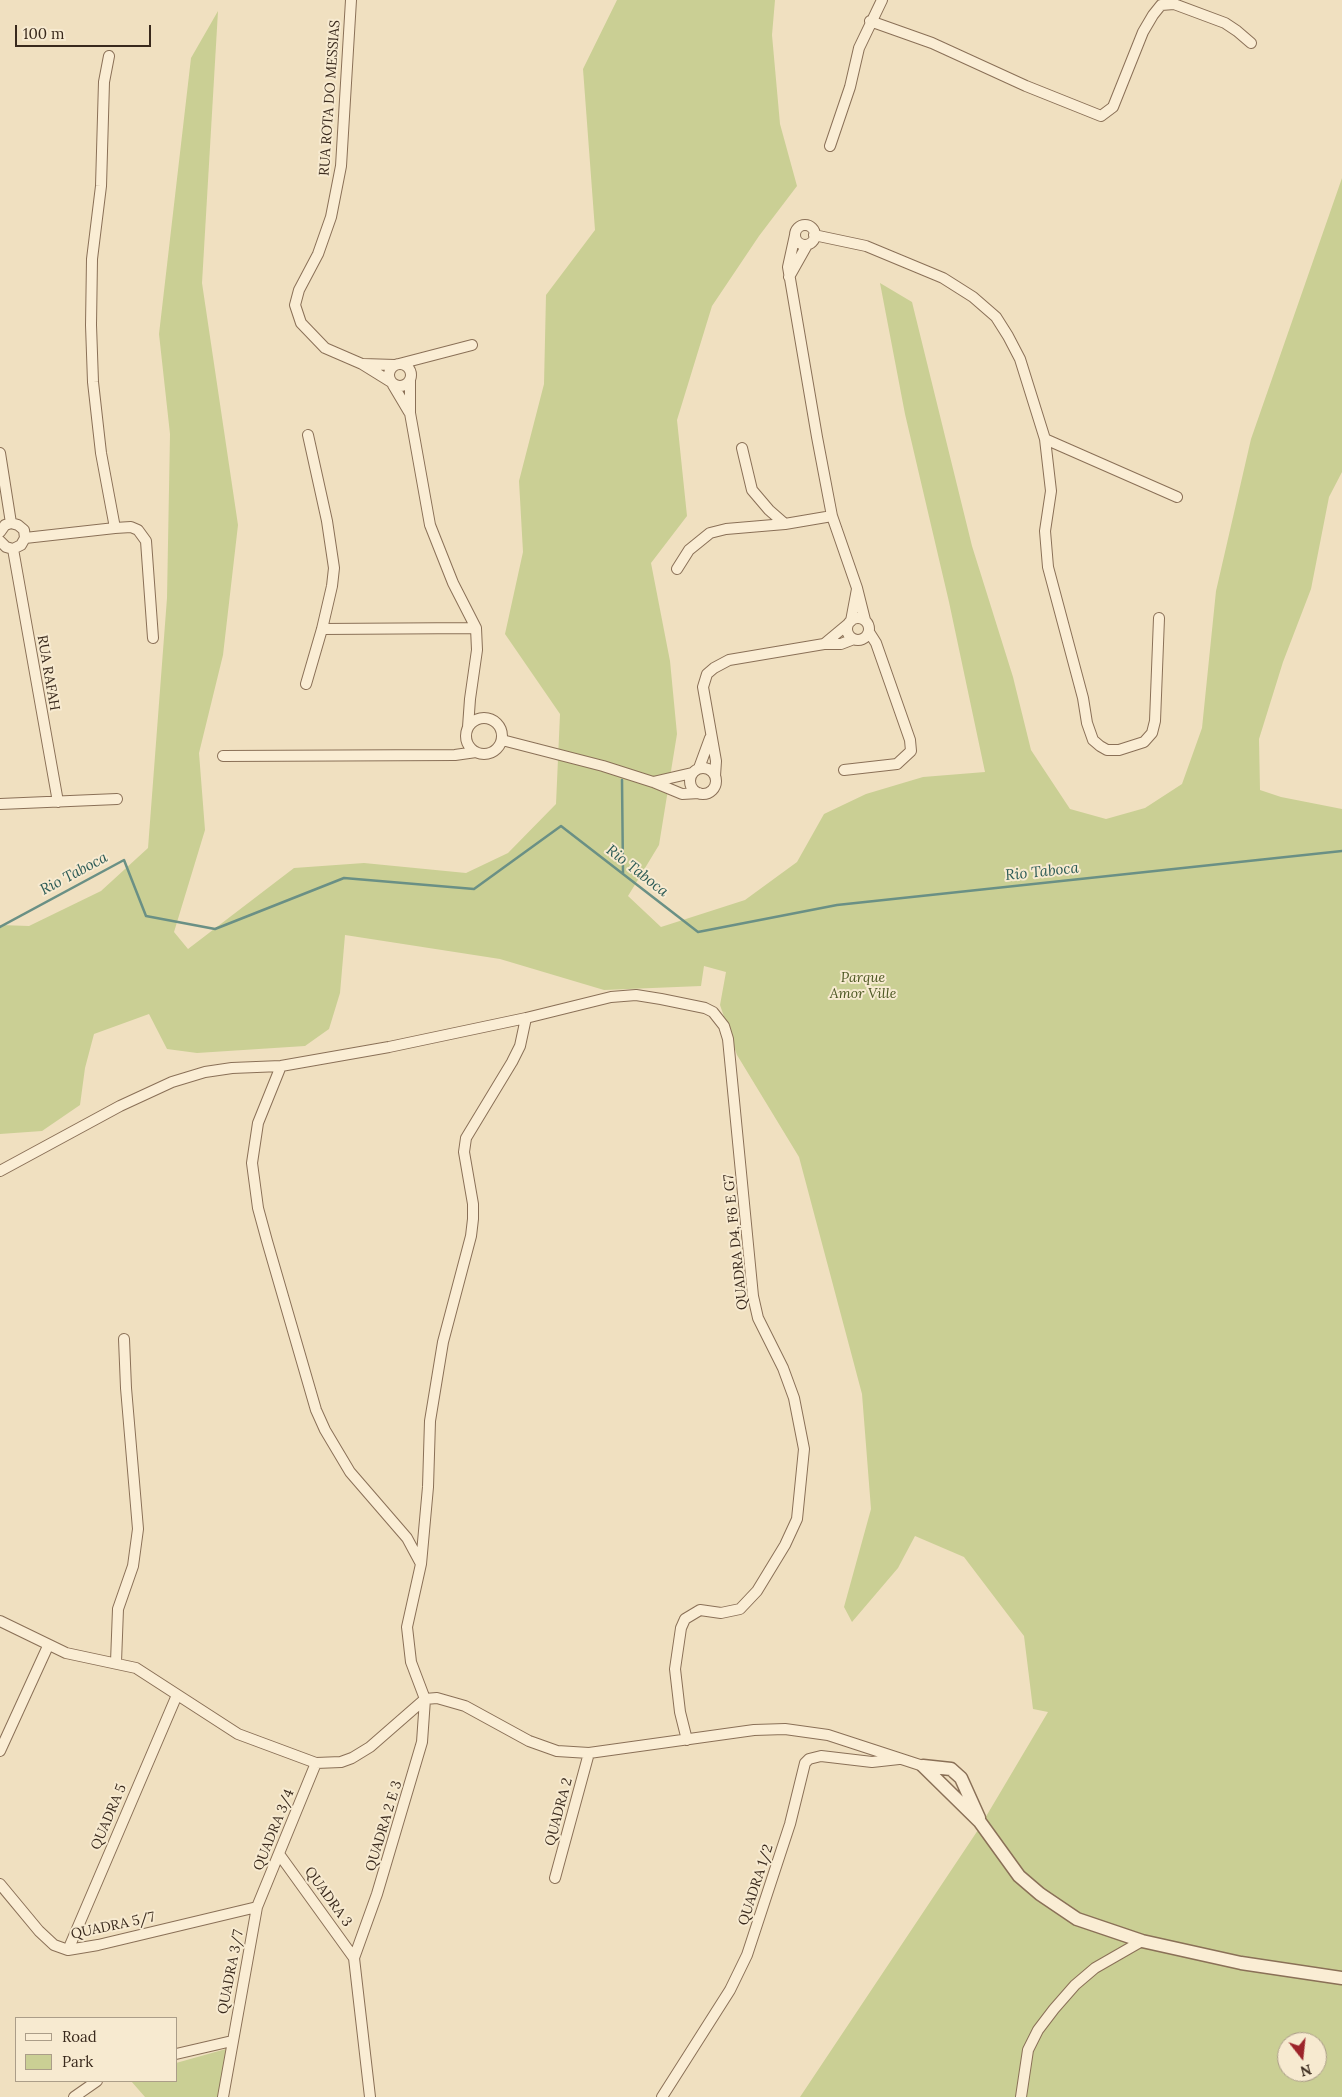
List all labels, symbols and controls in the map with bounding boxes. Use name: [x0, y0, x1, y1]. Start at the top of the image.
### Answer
scale bar: [18, 15, 154, 47]
street label: RUA ROTA DO MESSIAS: [316, 19, 344, 177]
text: 100 m: [23, 24, 64, 43]
street label: RUA RAFAH: [33, 634, 63, 712]
water label: Rio Taboca: [602, 841, 672, 901]
water label: Rio Taboca: [37, 849, 111, 899]
water label: Rio Taboca: [1004, 859, 1080, 885]
park label: Parque Amor Ville: [830, 970, 896, 1002]
street label: QUADRA D4, F6 E G7: [721, 1173, 751, 1311]
street label: QUADRA 2: [542, 1776, 576, 1848]
street label: QUADRA 2 E 3: [362, 1779, 406, 1873]
street label: QUADRA 5: [88, 1782, 130, 1852]
street label: QUADRA 3/4: [250, 1787, 298, 1873]
street label: QUADRA 1/2: [735, 1842, 777, 1928]
street label: QUADRA 3: [301, 1864, 355, 1930]
street label: QUADRA 5/7: [69, 1909, 157, 1943]
street label: QUADRA 3/7: [215, 1928, 247, 2016]
legend: [15, 2017, 178, 2082]
text: Road: [62, 2027, 97, 2046]
north arrow: [1277, 2032, 1327, 2082]
text: Park: [62, 2052, 93, 2071]
text: N: [1298, 2060, 1314, 2081]

